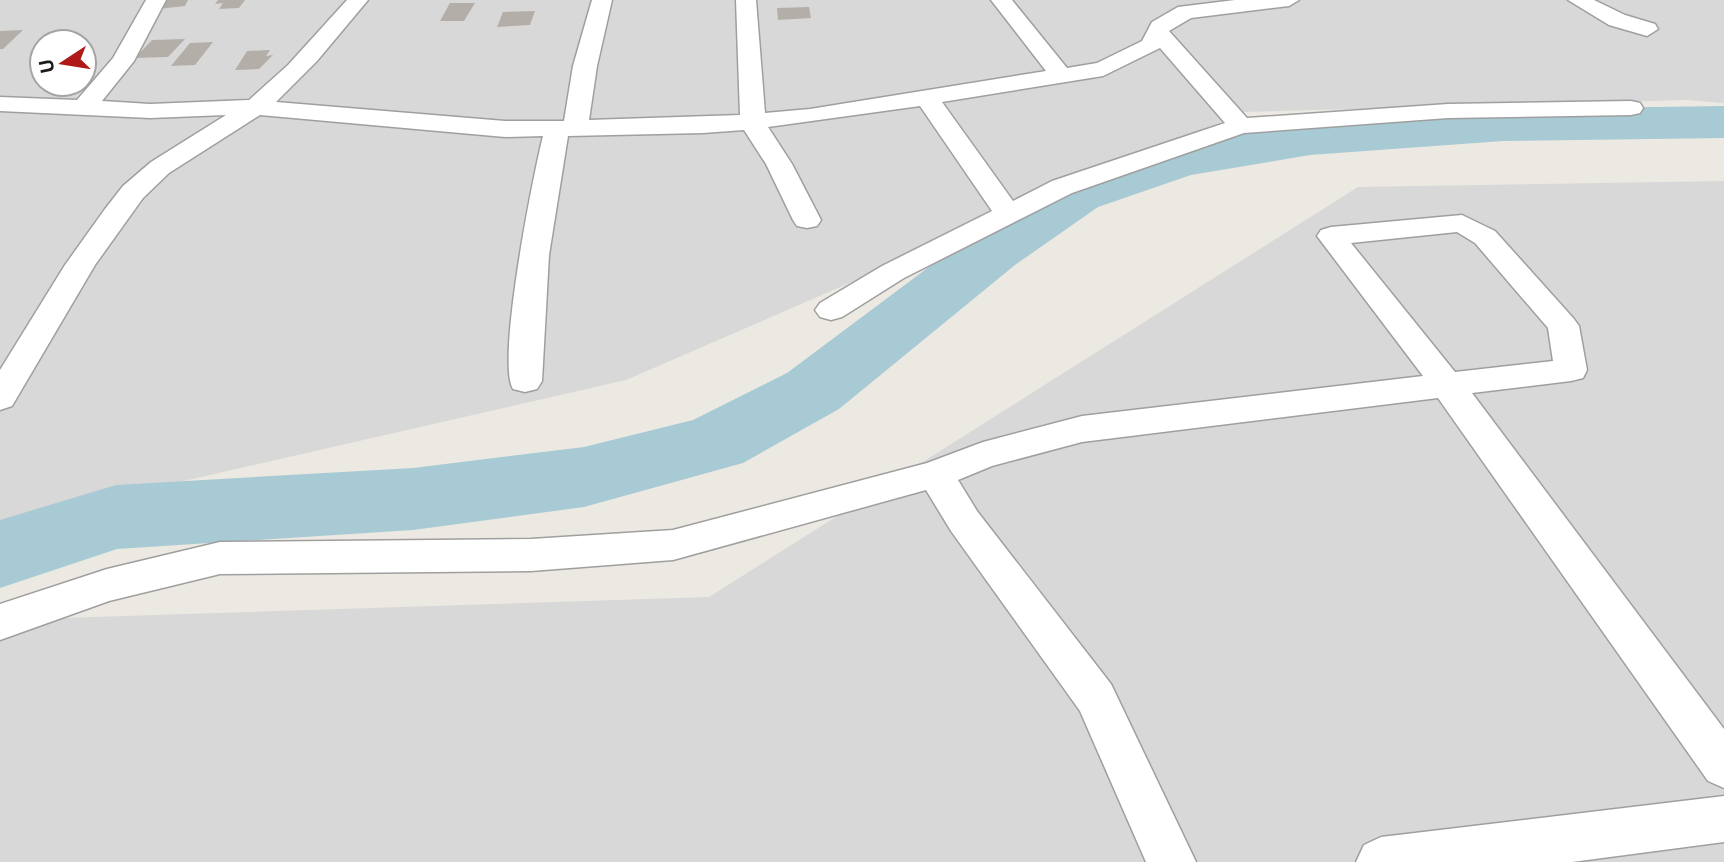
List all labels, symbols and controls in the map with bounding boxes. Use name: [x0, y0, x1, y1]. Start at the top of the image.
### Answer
north arrow: [28, 28, 98, 98]
text: U: [34, 58, 59, 76]

